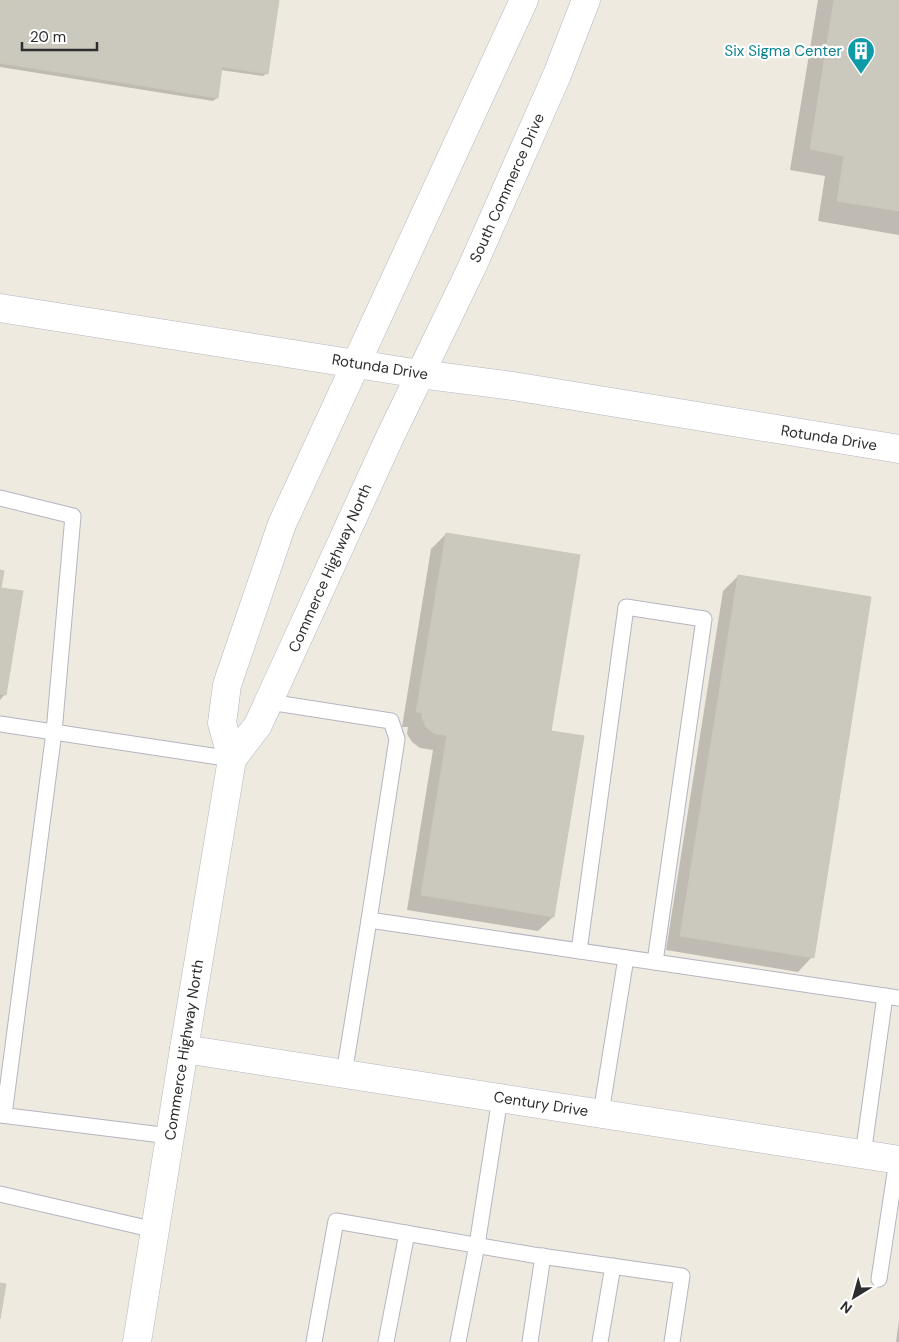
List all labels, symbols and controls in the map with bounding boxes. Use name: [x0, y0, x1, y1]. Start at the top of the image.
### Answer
scale bar: [22, 20, 98, 52]
text: 20 m: [30, 27, 66, 47]
building icon: Six Sigma Center: [846, 36, 876, 75]
place label: Six Sigma Center: [724, 41, 842, 61]
street label: South Commerce Drive: [465, 110, 549, 266]
street label: Rotunda Drive: [330, 350, 430, 384]
street label: Rotunda Drive: [779, 421, 879, 455]
street label: Commerce Highway North: [284, 480, 376, 656]
street label: Commerce Highway North: [160, 958, 208, 1142]
street label: Century Drive: [492, 1087, 590, 1121]
north arrow: [829, 1272, 879, 1322]
text: N: [837, 1297, 856, 1318]

